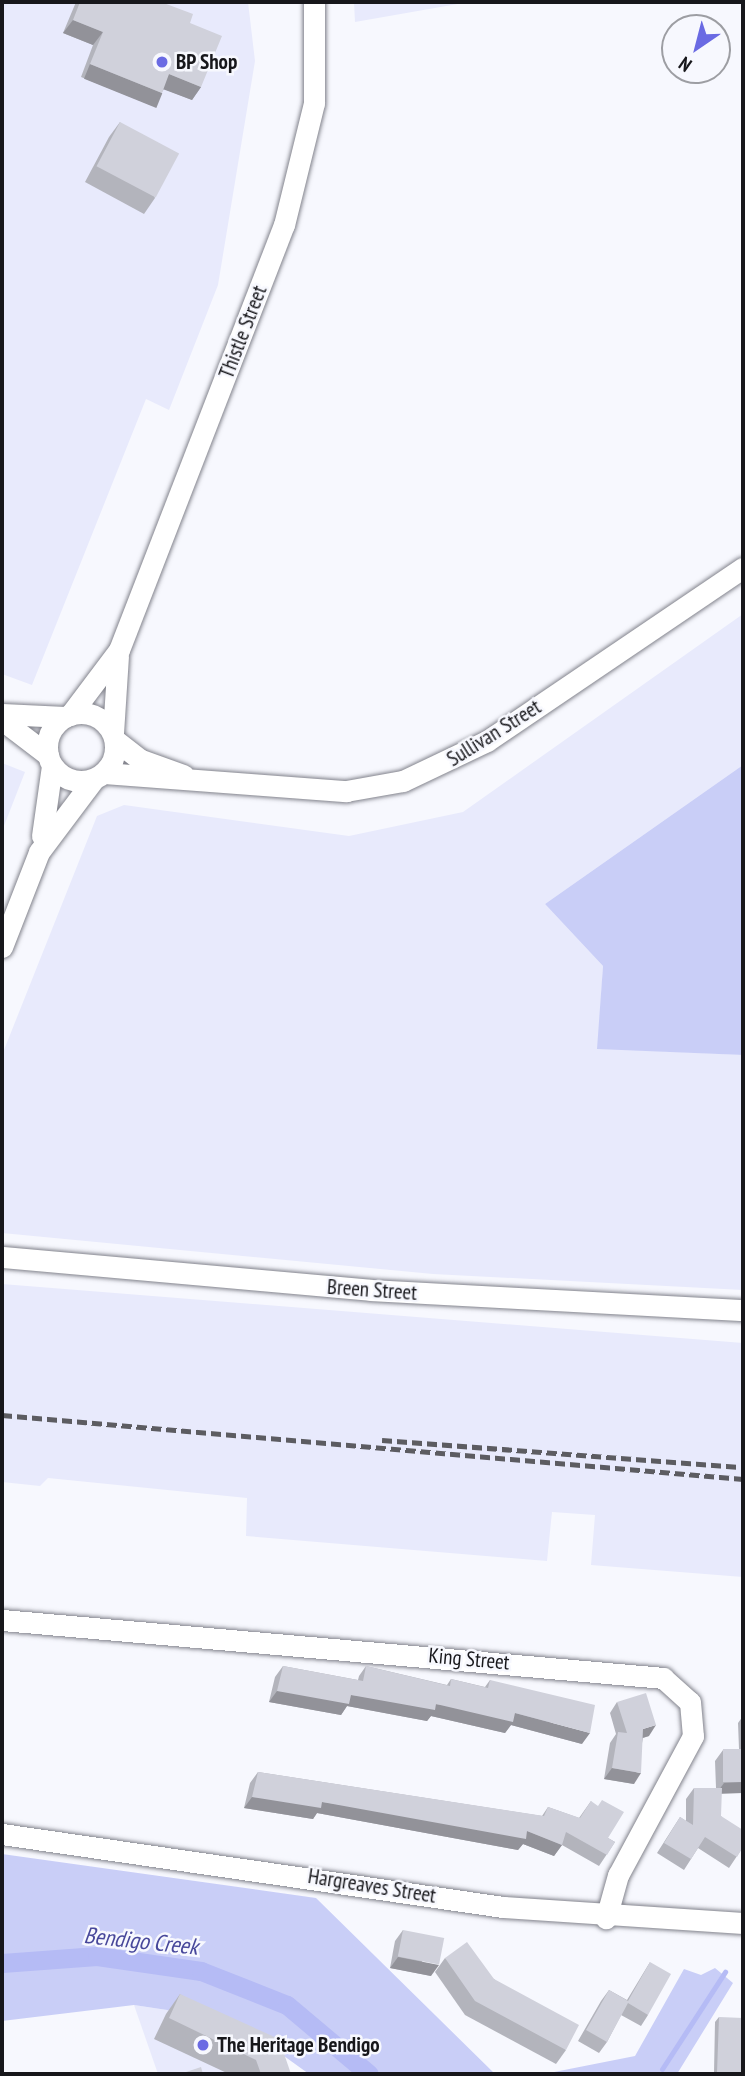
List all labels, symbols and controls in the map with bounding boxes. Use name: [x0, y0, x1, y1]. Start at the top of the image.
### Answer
north arrow: [661, 14, 731, 84]
place label: BP Shop: [176, 49, 238, 75]
text: N: [674, 52, 696, 77]
marker: BP Shop: [154, 54, 170, 70]
street label: Thistle Street: [214, 282, 272, 382]
street label: Sullivan Street: [442, 694, 546, 772]
street label: Breen Street: [326, 1274, 418, 1306]
street label: King Street: [427, 1643, 511, 1675]
street label: Hargreaves Street: [306, 1863, 438, 1909]
water label: Bendigo Creek: [83, 1921, 199, 1961]
place label: The Heritage Bendigo: [217, 2032, 380, 2058]
marker: The Heritage Bendigo: [195, 2037, 211, 2053]

